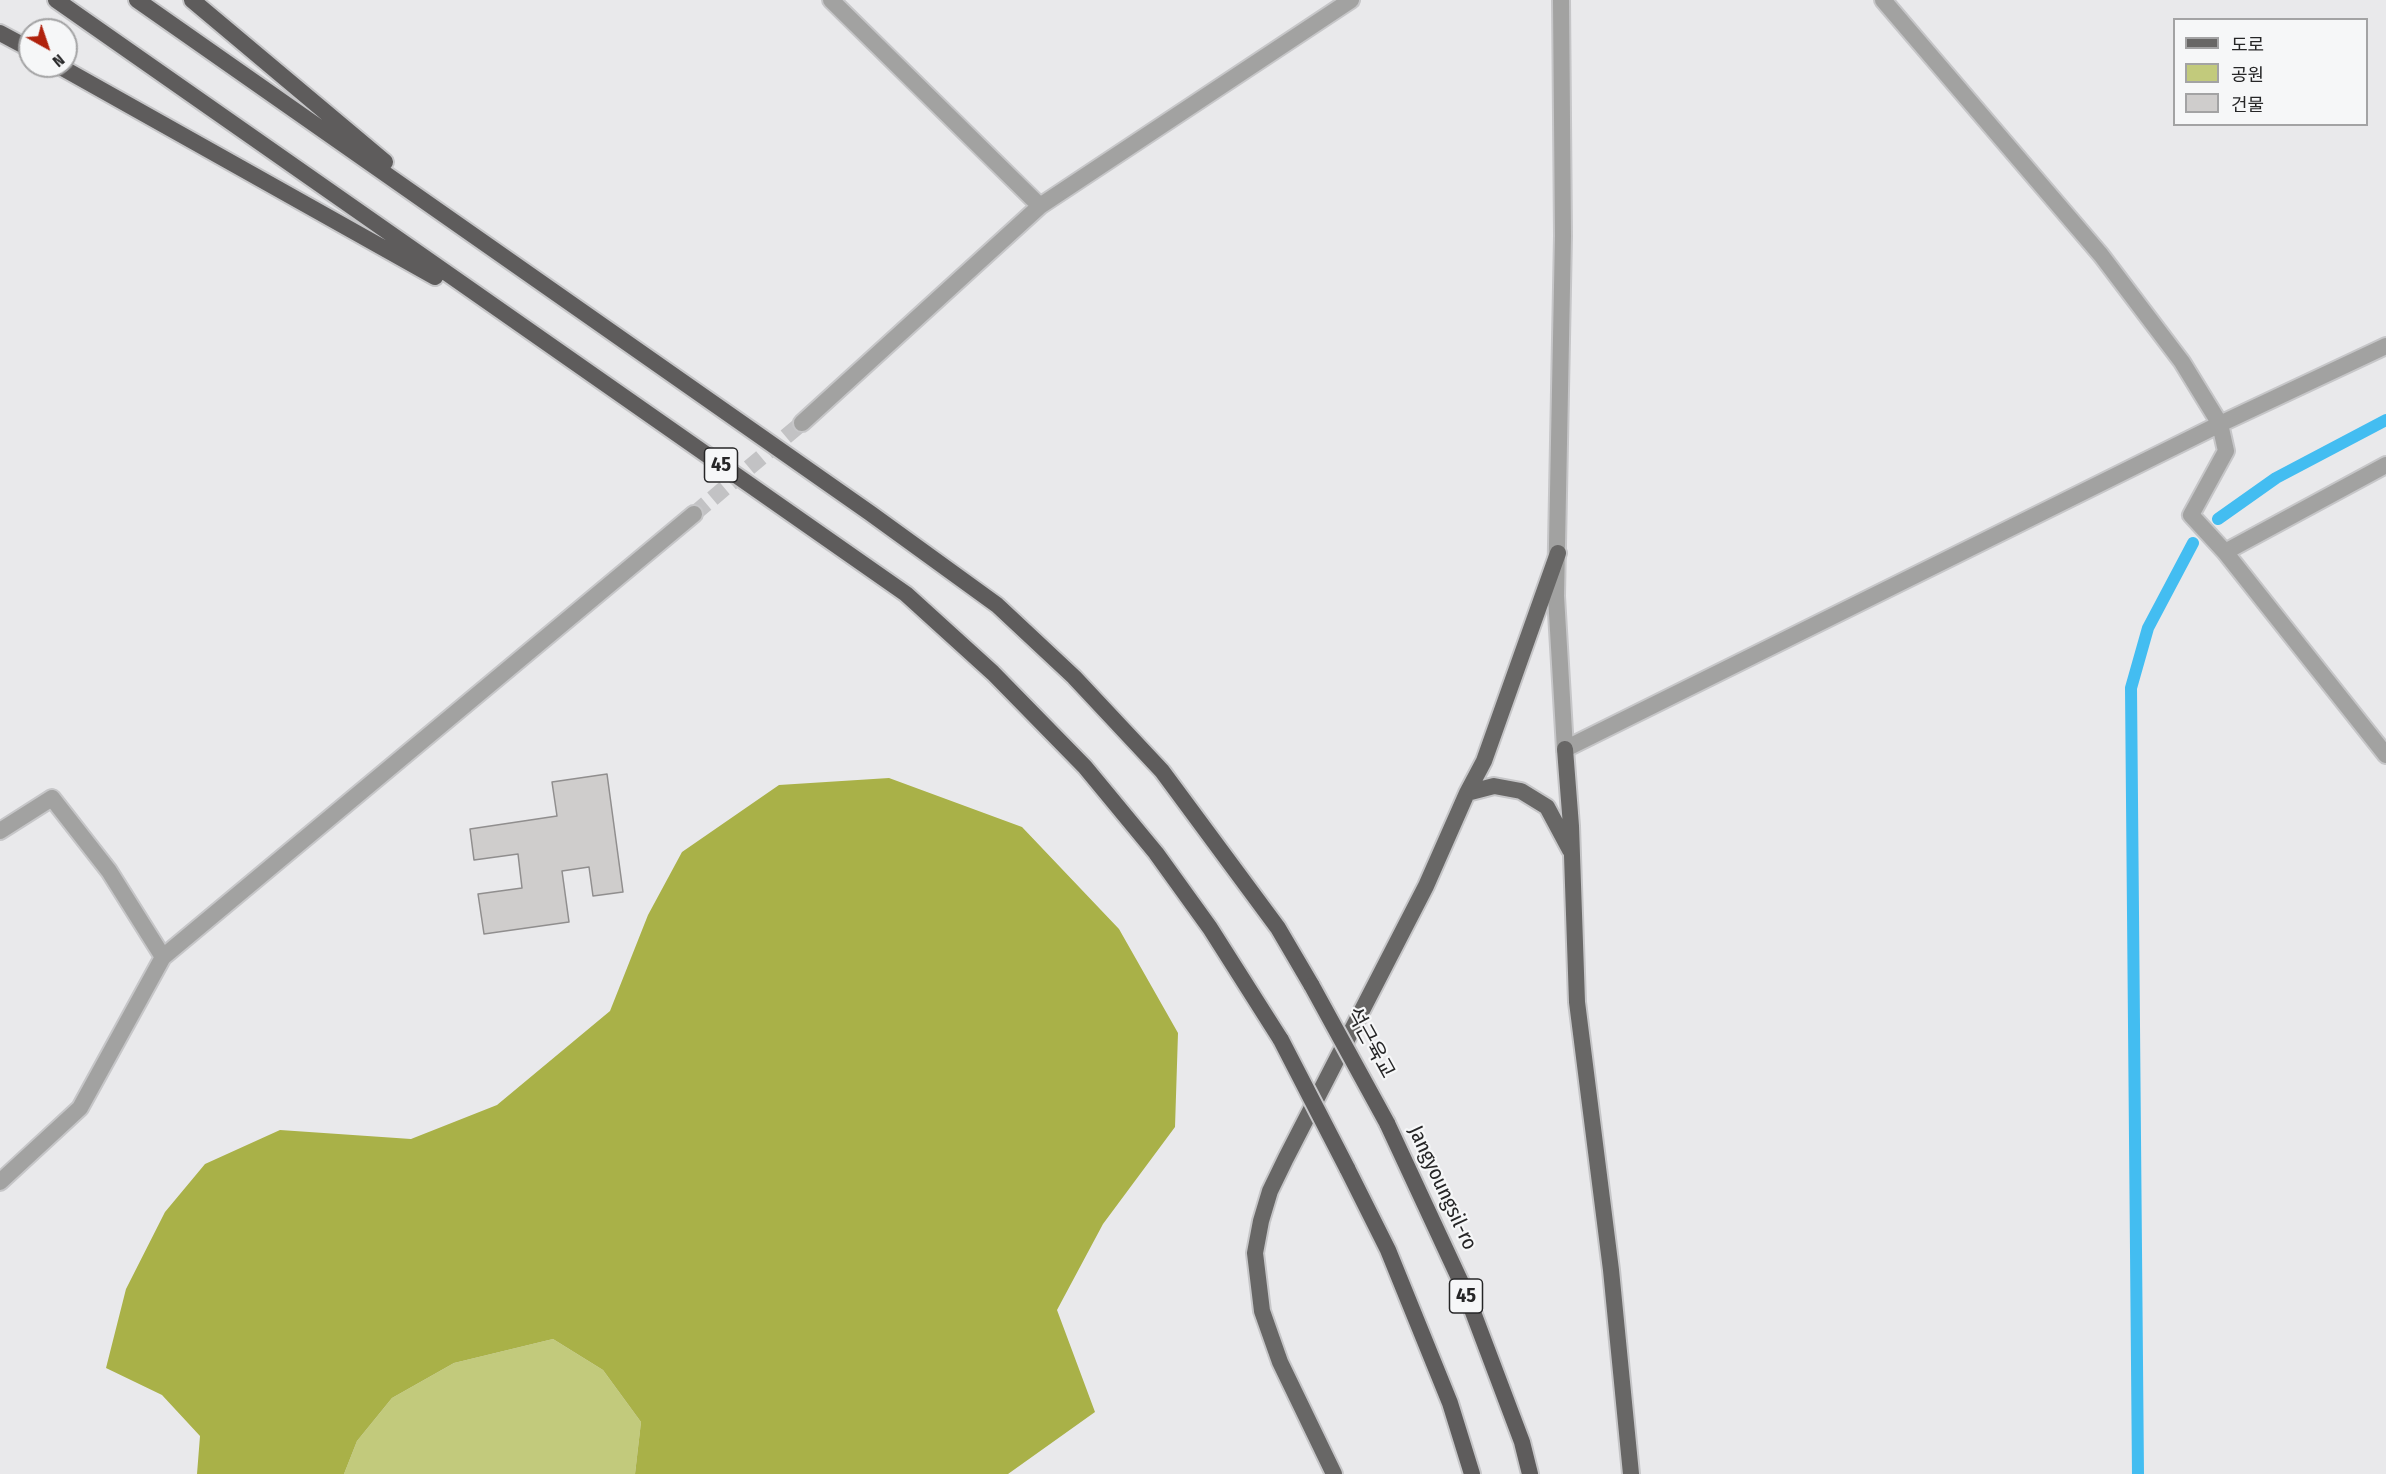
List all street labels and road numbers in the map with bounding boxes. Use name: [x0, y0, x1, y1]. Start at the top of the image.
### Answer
road number: 45: [704, 448, 738, 482]
street label: 석근육교: [1340, 1003, 1400, 1083]
street label: Jangyoungsil-ro: [1402, 1122, 1482, 1254]
road number: 45: [1450, 1279, 1482, 1313]

